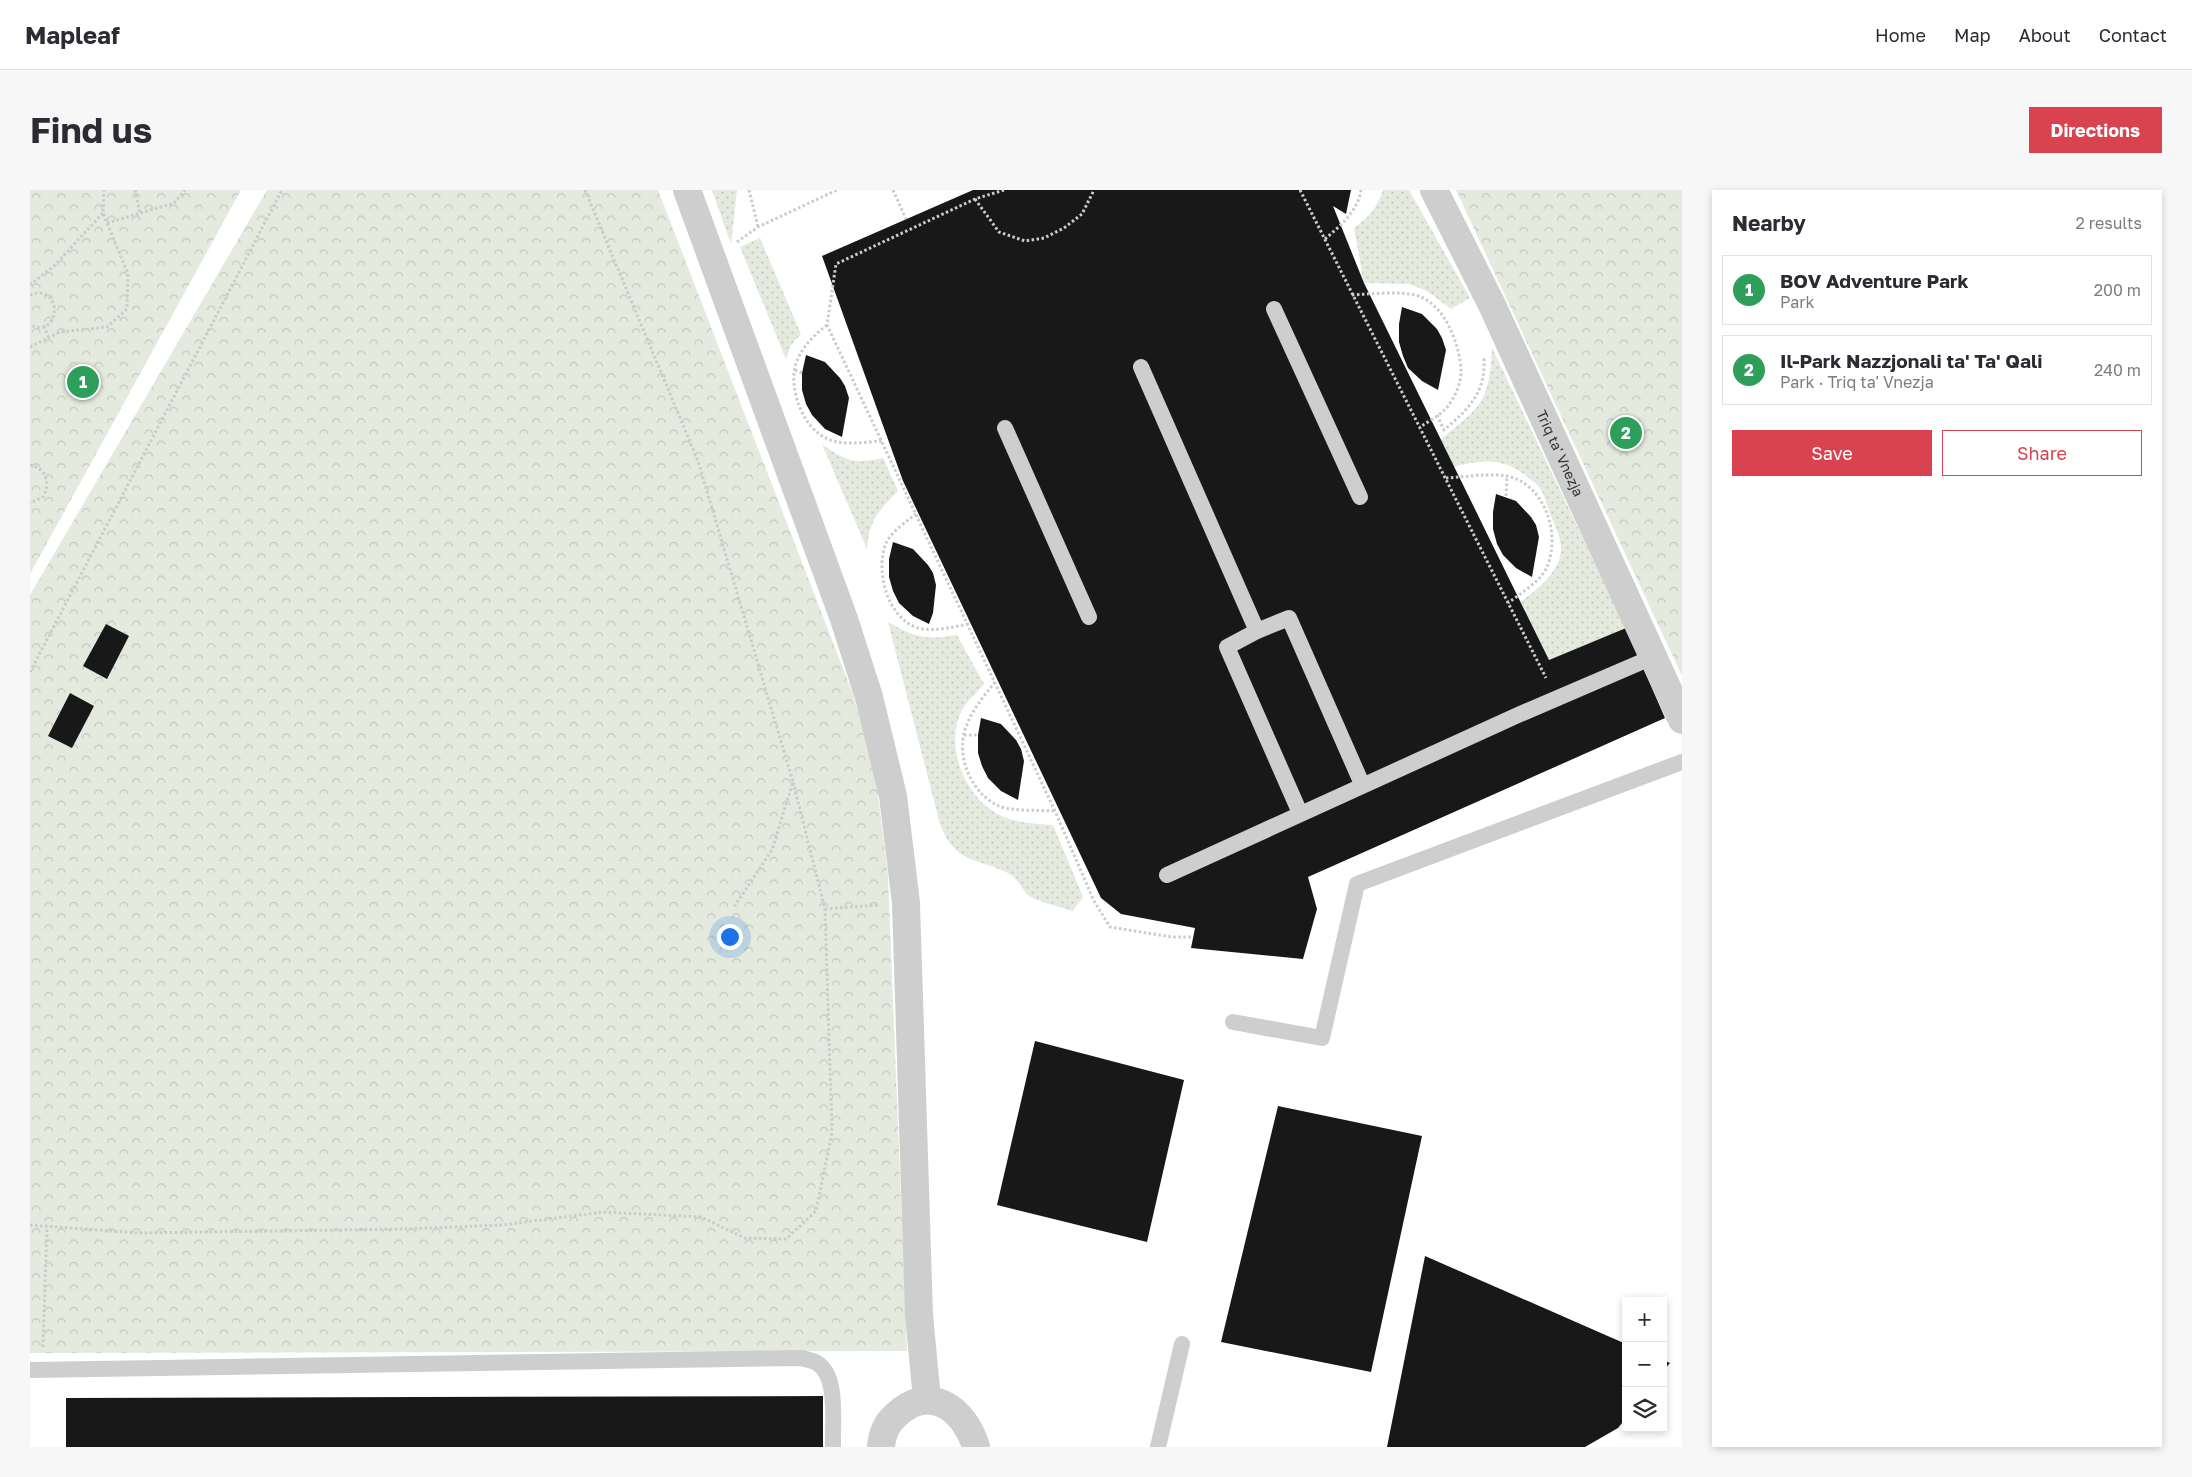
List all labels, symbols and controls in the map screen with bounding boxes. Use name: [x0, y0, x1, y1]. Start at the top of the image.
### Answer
text: Mapleaf: [25, 20, 120, 49]
text: Home: [1875, 24, 1926, 46]
text: Map: [1954, 24, 1991, 46]
text: About: [2019, 24, 2071, 46]
text: Contact: [2099, 24, 2167, 46]
button: Directions: [2029, 107, 2162, 153]
text: Find us: [30, 109, 152, 151]
text: Nearby: [1732, 210, 1806, 236]
text: 2 results: [2076, 213, 2142, 233]
text: BOV Adventure Park: [1780, 269, 1968, 292]
text: 1: [1745, 280, 1753, 300]
text: 200 m: [2094, 280, 2141, 300]
text: Park: [1780, 292, 1815, 312]
text: Il-Park Nazzjonali ta' Ta' Qali: [1780, 349, 2042, 372]
text: 2: [1744, 360, 1754, 380]
text: 240 m: [2094, 360, 2141, 380]
pin: 1: [67, 363, 99, 401]
text: Park · Triq ta' Vnezja: [1780, 372, 1934, 392]
street label: Triq ta' Vnezja: [1533, 407, 1588, 499]
pin: 2: [1610, 414, 1642, 452]
button: Save: [1732, 430, 1932, 476]
button: Share: [1942, 430, 2142, 476]
your location: [717, 924, 743, 950]
map controls: [1622, 1297, 1667, 1432]
button: +: [1622, 1297, 1667, 1342]
button: −: [1622, 1342, 1667, 1387]
button: layers: [1622, 1387, 1667, 1432]

